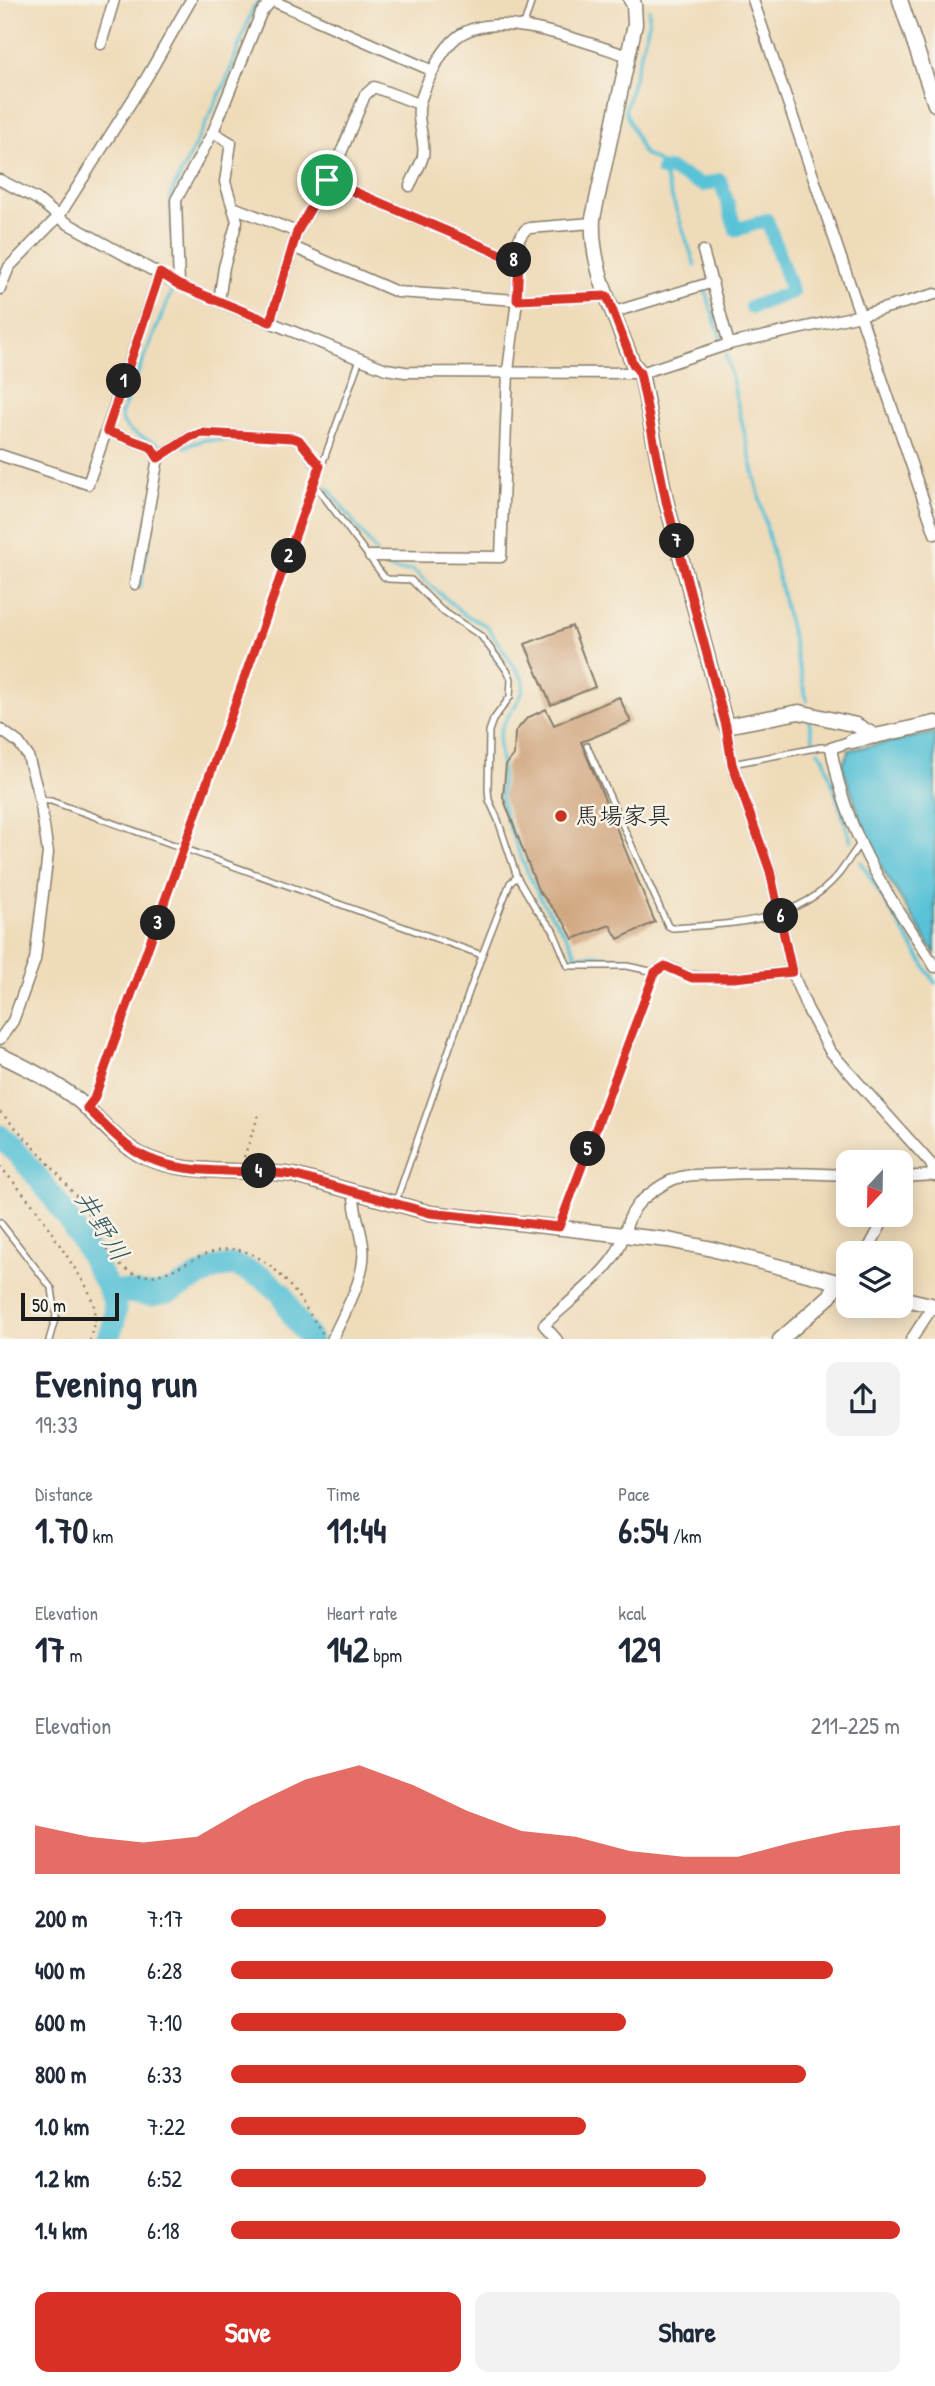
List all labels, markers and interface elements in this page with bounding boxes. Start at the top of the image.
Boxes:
pin [297,150,357,210]
icon: arrive [308,161,346,199]
pin: 8 [496,243,532,278]
text: 8 [509,246,518,272]
pin: 1 [106,364,142,398]
text: 1 [120,367,127,393]
pin: 7 [660,524,694,558]
text: 7 [672,527,681,553]
pin: 2 [272,538,306,574]
text: 2 [284,542,293,568]
place label: 馬場家具 [575,799,671,831]
marker: 馬場家具 [553,808,569,824]
pin: 6 [764,898,798,934]
text: 6 [777,902,784,928]
pin: 3 [140,906,176,940]
text: 3 [153,909,162,935]
pin: 5 [570,1132,606,1166]
text: 5 [583,1135,592,1161]
north arrow [836,1150,914,1227]
map controls [836,1150,913,1318]
pin: 4 [242,1154,276,1188]
text: 4 [255,1157,262,1183]
water label: 井野川 [67,1183,138,1268]
button: layers [836,1241,913,1318]
scale bar [21,1290,119,1322]
text: 50 m [32,1292,66,1318]
text: Evening run [35,1357,198,1409]
button: share [826,1362,900,1436]
text: 19:33 [35,1409,78,1440]
text: Distance [35,1481,93,1507]
text: Time [327,1481,360,1507]
text: Pace [618,1481,650,1507]
text: 1.70 [35,1507,88,1554]
text: 11:44 [327,1507,386,1554]
text: 6:54 [618,1507,668,1554]
text: km [88,1523,113,1549]
text: /km [668,1523,702,1549]
text: Elevation [35,1600,98,1626]
text: Heart rate [327,1600,398,1626]
text: kcal [618,1600,646,1626]
text: 17 [35,1626,65,1673]
text: 142 [327,1626,369,1673]
text: 129 [618,1626,660,1673]
text: m [65,1642,82,1668]
text: bpm [369,1642,402,1668]
text: Elevation [35,1710,111,1741]
text: 211–225 m [811,1710,900,1741]
text: 200 m [35,1903,87,1934]
text: 7:17 [147,1903,183,1934]
text: 400 m [35,1955,85,1986]
text: 6:28 [147,1955,182,1986]
text: 600 m [35,2007,86,2038]
text: 7:10 [147,2007,182,2038]
text: 800 m [35,2059,87,2090]
text: 6:33 [147,2059,182,2090]
text: 1.0 km [35,2111,89,2142]
text: 7:22 [147,2111,185,2142]
text: 1.2 km [35,2163,90,2194]
text: 6:52 [147,2163,182,2194]
text: 1.4 km [35,2215,87,2246]
text: 6:18 [147,2215,180,2246]
button: Save [35,2292,461,2372]
button: Share [475,2292,900,2372]

